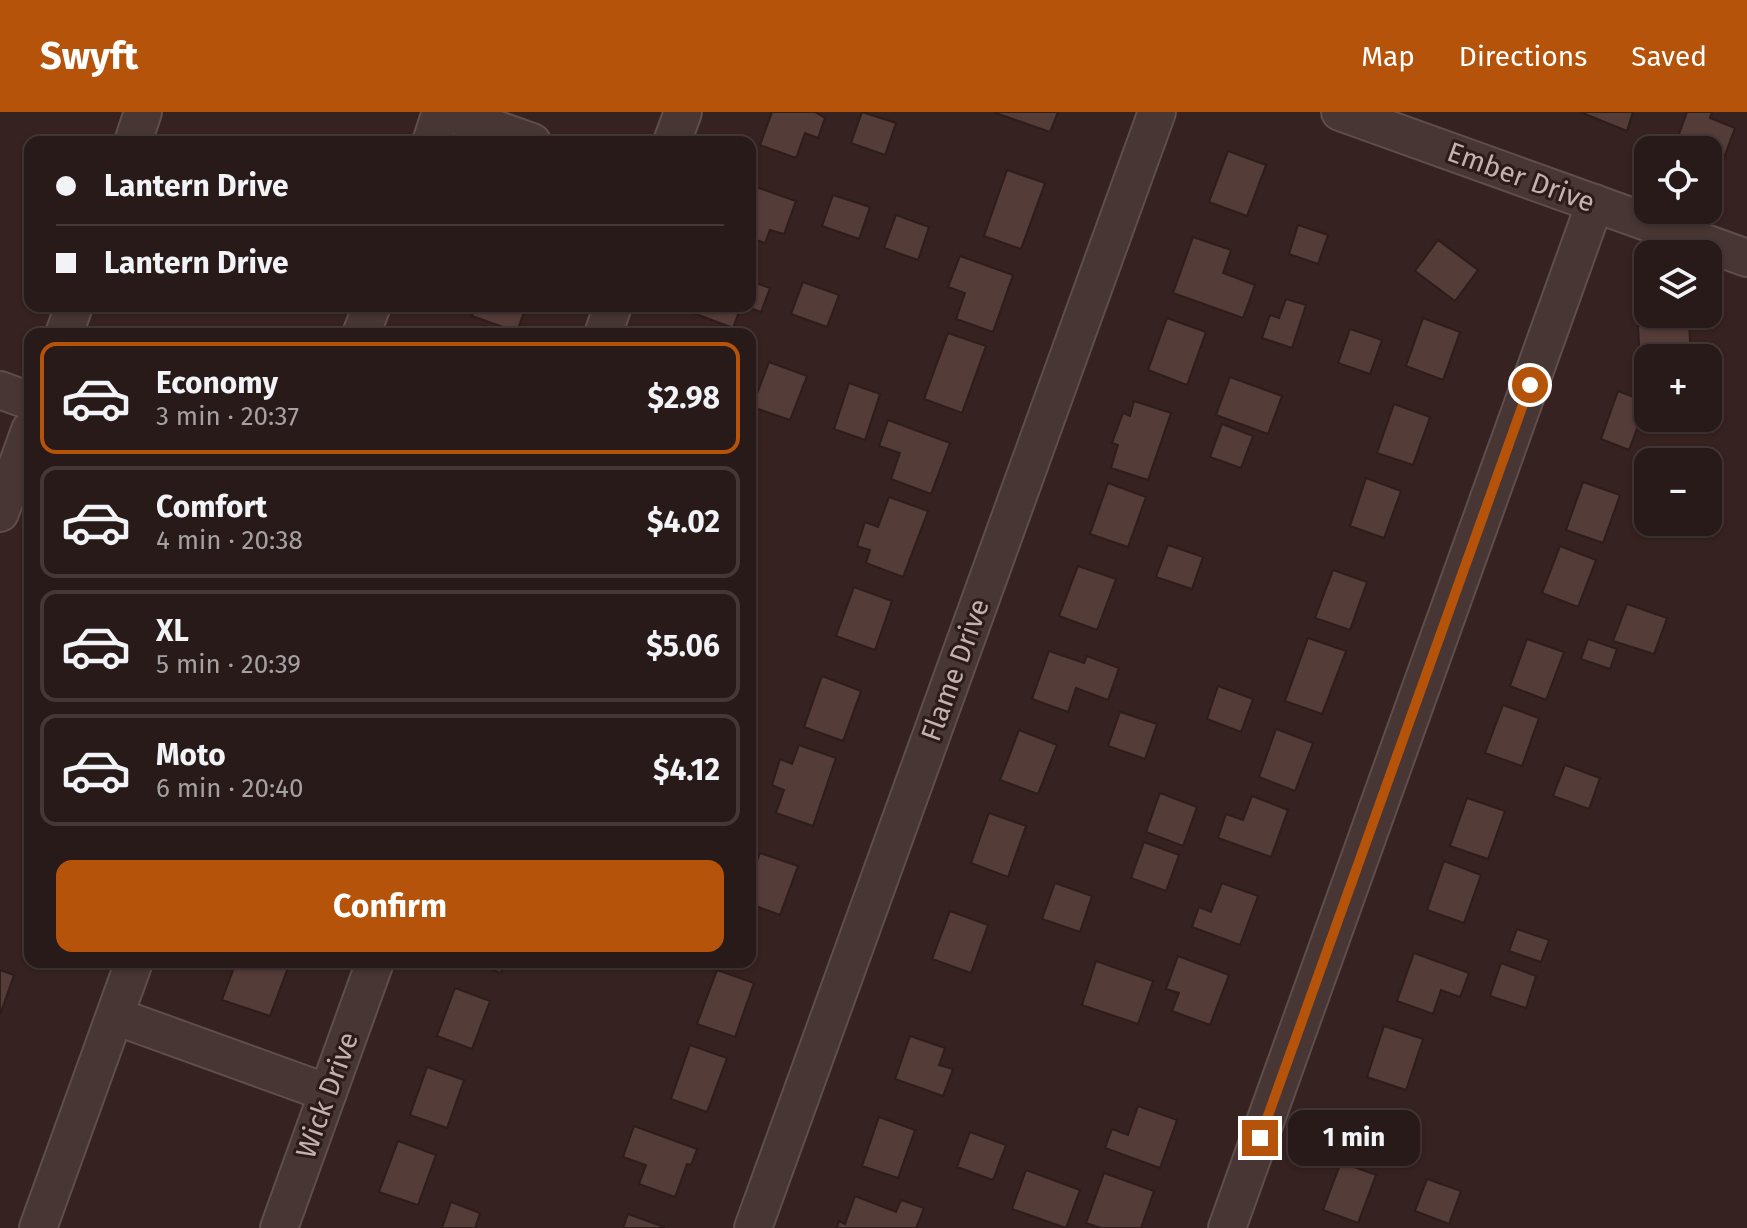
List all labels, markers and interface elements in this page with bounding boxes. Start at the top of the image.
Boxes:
text: Swyft [40,33,138,79]
text: Map [1361,40,1415,73]
text: Directions [1459,40,1587,73]
text: Saved [1631,40,1707,73]
street label: Ember Drive [1443,135,1599,219]
map controls [1634,136,1722,536]
button: locate [1634,136,1722,224]
text: Lantern Drive [104,168,289,204]
button: layers [1634,240,1722,328]
text: Lantern Drive [104,245,289,281]
button: + [1634,344,1722,432]
icon: car [60,362,132,434]
text: Economy [156,365,278,401]
route start [1512,367,1548,403]
text: $2.98 [648,380,720,416]
text: 3 min · 20:37 [156,401,299,432]
button: − [1634,448,1722,536]
icon: car [60,486,132,558]
text: Comfort [156,489,267,525]
text: $4.02 [647,504,720,540]
text: 4 min · 20:38 [156,525,303,556]
street label: Flame Drive [914,594,996,746]
icon: car [60,610,132,682]
text: XL [156,613,189,649]
text: $5.06 [646,628,720,664]
text: 5 min · 20:39 [156,649,301,680]
icon: car [60,734,132,806]
text: Moto [156,737,226,773]
text: $4.12 [653,752,720,788]
text: 6 min · 20:40 [156,773,303,804]
button: Confirm [56,860,724,952]
street label: Wick Drive [289,1027,365,1163]
callout: 1 min [1288,1110,1420,1166]
route end [1242,1120,1278,1156]
text: 1 min [1323,1122,1385,1153]

